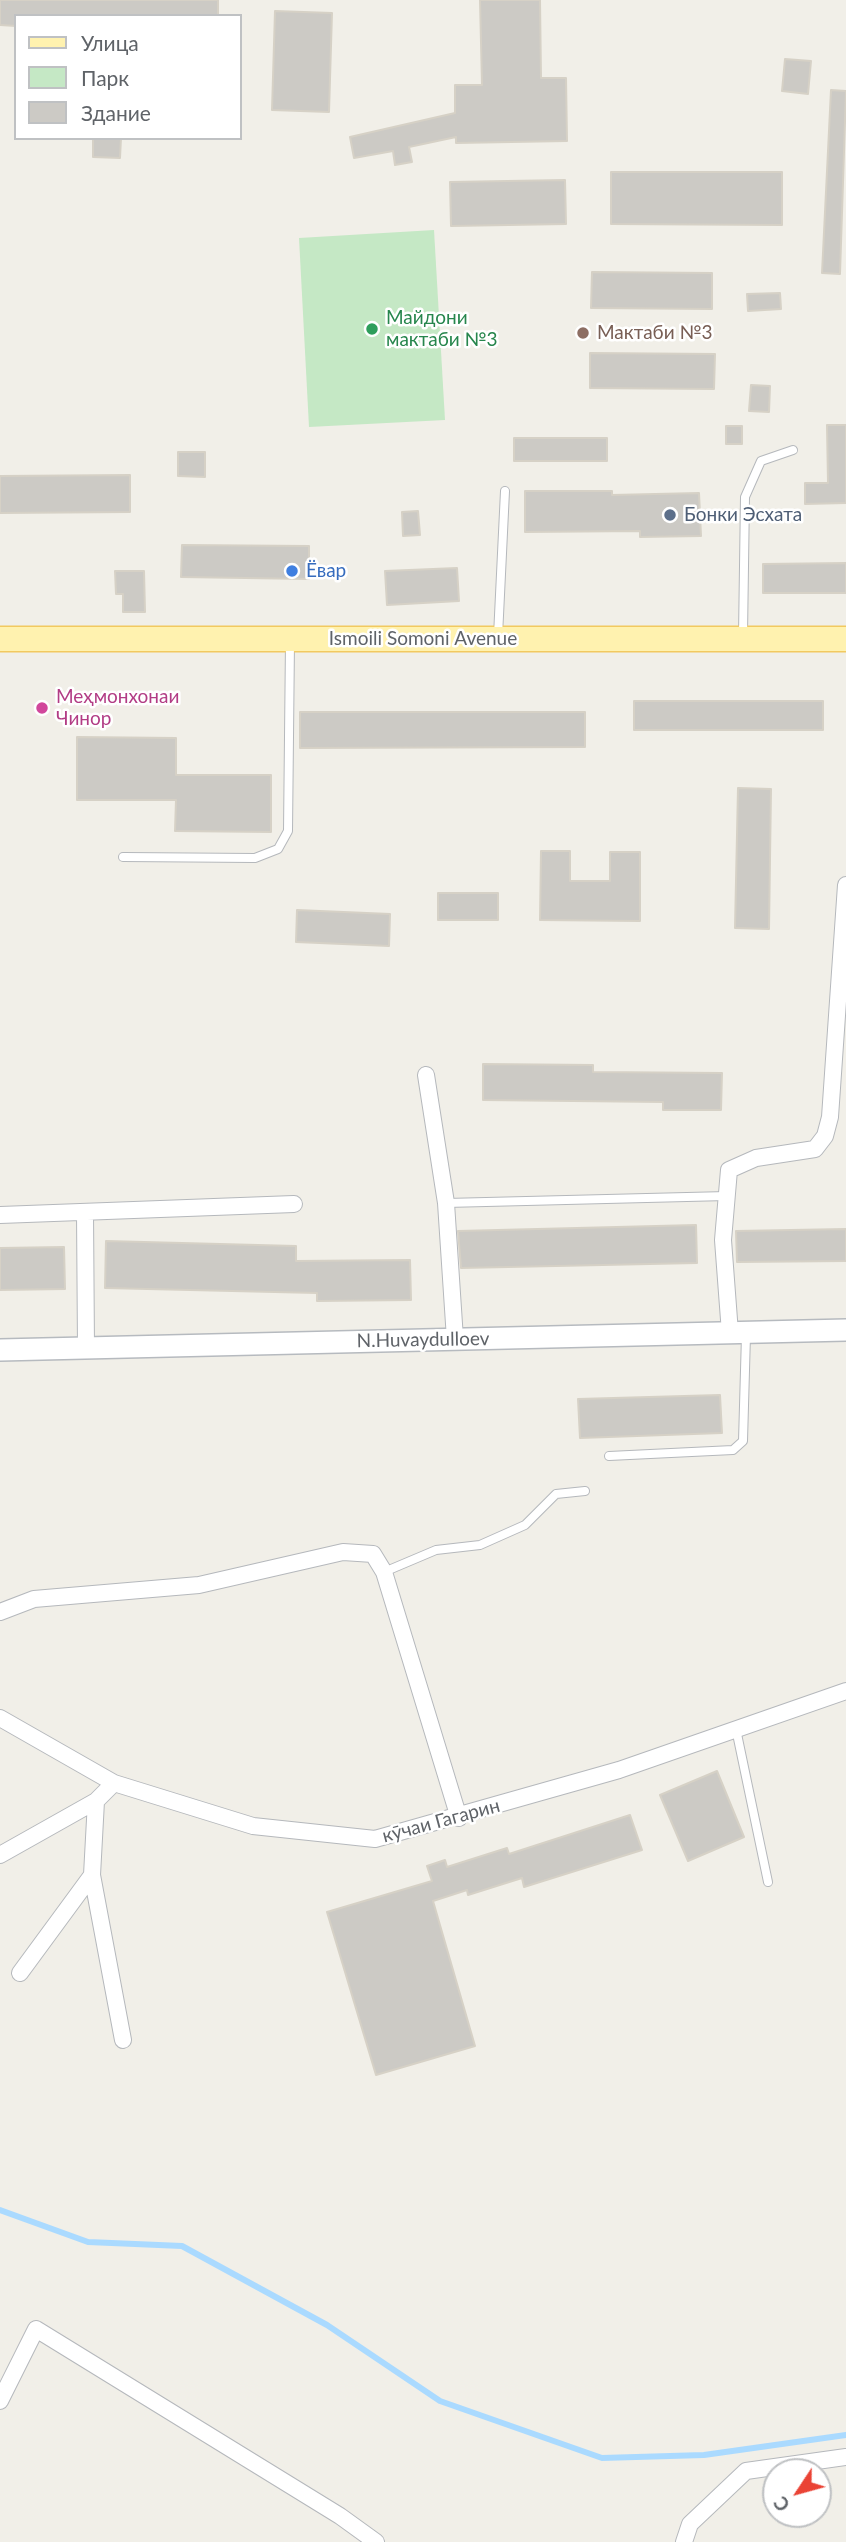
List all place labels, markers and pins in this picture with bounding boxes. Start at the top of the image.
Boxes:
place label: Майдони мактаби №3 [386,307,498,351]
marker: Майдони мактаби №3 [364,321,380,337]
place label: Мактаби №3 [597,322,713,344]
marker: Мактаби №3 [575,325,591,341]
place label: Бонки Эсхата [684,504,802,526]
marker: Бонки Эсхата [662,507,678,523]
place label: Ёвар [306,560,346,582]
marker: Ёвар [284,563,300,579]
place label: Меҳмонхонаи Чинор [56,686,179,730]
marker: Меҳмонхонаи Чинор [34,700,50,716]

